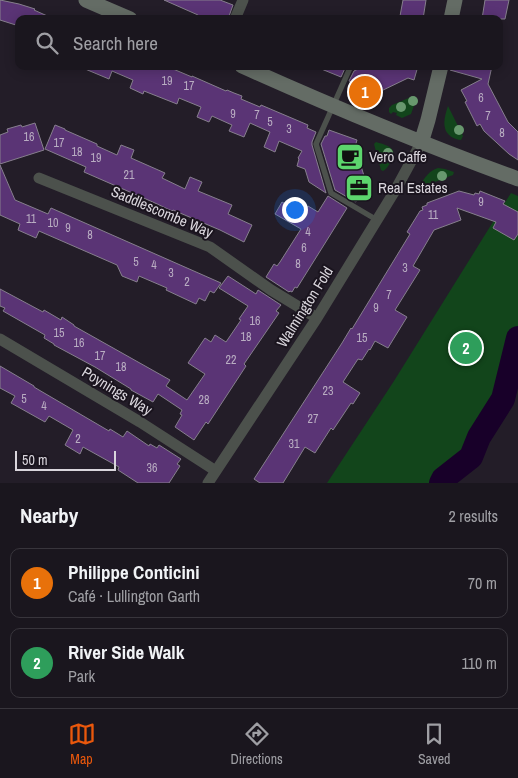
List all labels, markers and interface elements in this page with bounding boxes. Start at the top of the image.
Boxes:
search box [15,15,503,70]
icon: search [33,29,61,57]
text: Search here [73,30,158,56]
house number: 19 [162,73,172,89]
pin: 1 [349,73,381,111]
house number: 17 [184,78,195,94]
house number: 6 [478,90,484,106]
house number: 9 [230,106,236,122]
house number: 7 [254,107,260,123]
house number: 7 [485,108,491,124]
house number: 5 [267,114,273,130]
house number: 3 [286,121,292,137]
house number: 8 [499,125,505,141]
house number: 16 [24,129,34,145]
house number: 17 [54,135,65,151]
cafe icon: Vero Caffe [335,142,365,172]
house number: 18 [72,144,82,160]
place label: Vero Caffe [369,146,427,167]
house number: 19 [91,150,101,166]
house number: 21 [124,167,135,183]
office icon: Real Estates [344,173,374,203]
place label: Real Estates [378,177,448,198]
street label: Saddlescombe Way [108,181,217,243]
house number: 9 [478,194,484,210]
your location [282,197,308,223]
house number: 11 [428,207,439,223]
house number: 11 [26,211,37,227]
house number: 10 [48,215,58,231]
house number: 9 [65,220,71,236]
house number: 4 [305,224,311,240]
house number: 8 [87,227,93,243]
house number: 6 [301,240,307,256]
house number: 5 [133,254,139,270]
house number: 8 [295,256,301,272]
house number: 4 [151,257,157,273]
house number: 3 [402,260,408,276]
street label: Walmington Fold [271,262,338,351]
house number: 3 [168,265,174,281]
house number: 2 [184,274,190,290]
house number: 7 [386,287,392,303]
house number: 9 [373,300,379,316]
house number: 16 [250,313,260,329]
house number: 15 [54,325,65,341]
house number: 18 [241,329,251,345]
pin: 2 [450,329,482,367]
house number: 15 [357,330,368,346]
house number: 16 [74,335,84,351]
house number: 17 [95,348,106,364]
house number: 22 [226,352,236,368]
house number: 18 [116,359,126,375]
street label: Poynings Way [78,361,157,420]
house number: 23 [323,383,333,399]
house number: 5 [21,391,27,407]
house number: 28 [199,392,209,408]
house number: 4 [41,398,47,414]
house number: 27 [308,411,319,427]
house number: 2 [75,431,81,447]
house number: 31 [289,436,300,452]
scale bar [15,448,116,471]
text: 50 m [22,451,48,469]
house number: 36 [147,460,157,476]
text: Nearby [20,501,78,530]
text: 2 results [448,505,498,527]
text: Philippe Conticini [68,559,200,585]
text: 1 [33,572,41,594]
text: 70 m [468,572,497,594]
text: Café · Lullington Garth [68,585,200,607]
text: River Side Walk [68,639,184,665]
text: 2 [33,652,41,674]
text: 110 m [461,652,497,674]
text: Park [68,665,95,687]
tab: Map [68,720,96,768]
tab: Directions [231,720,283,768]
tab: Saved [418,720,450,768]

